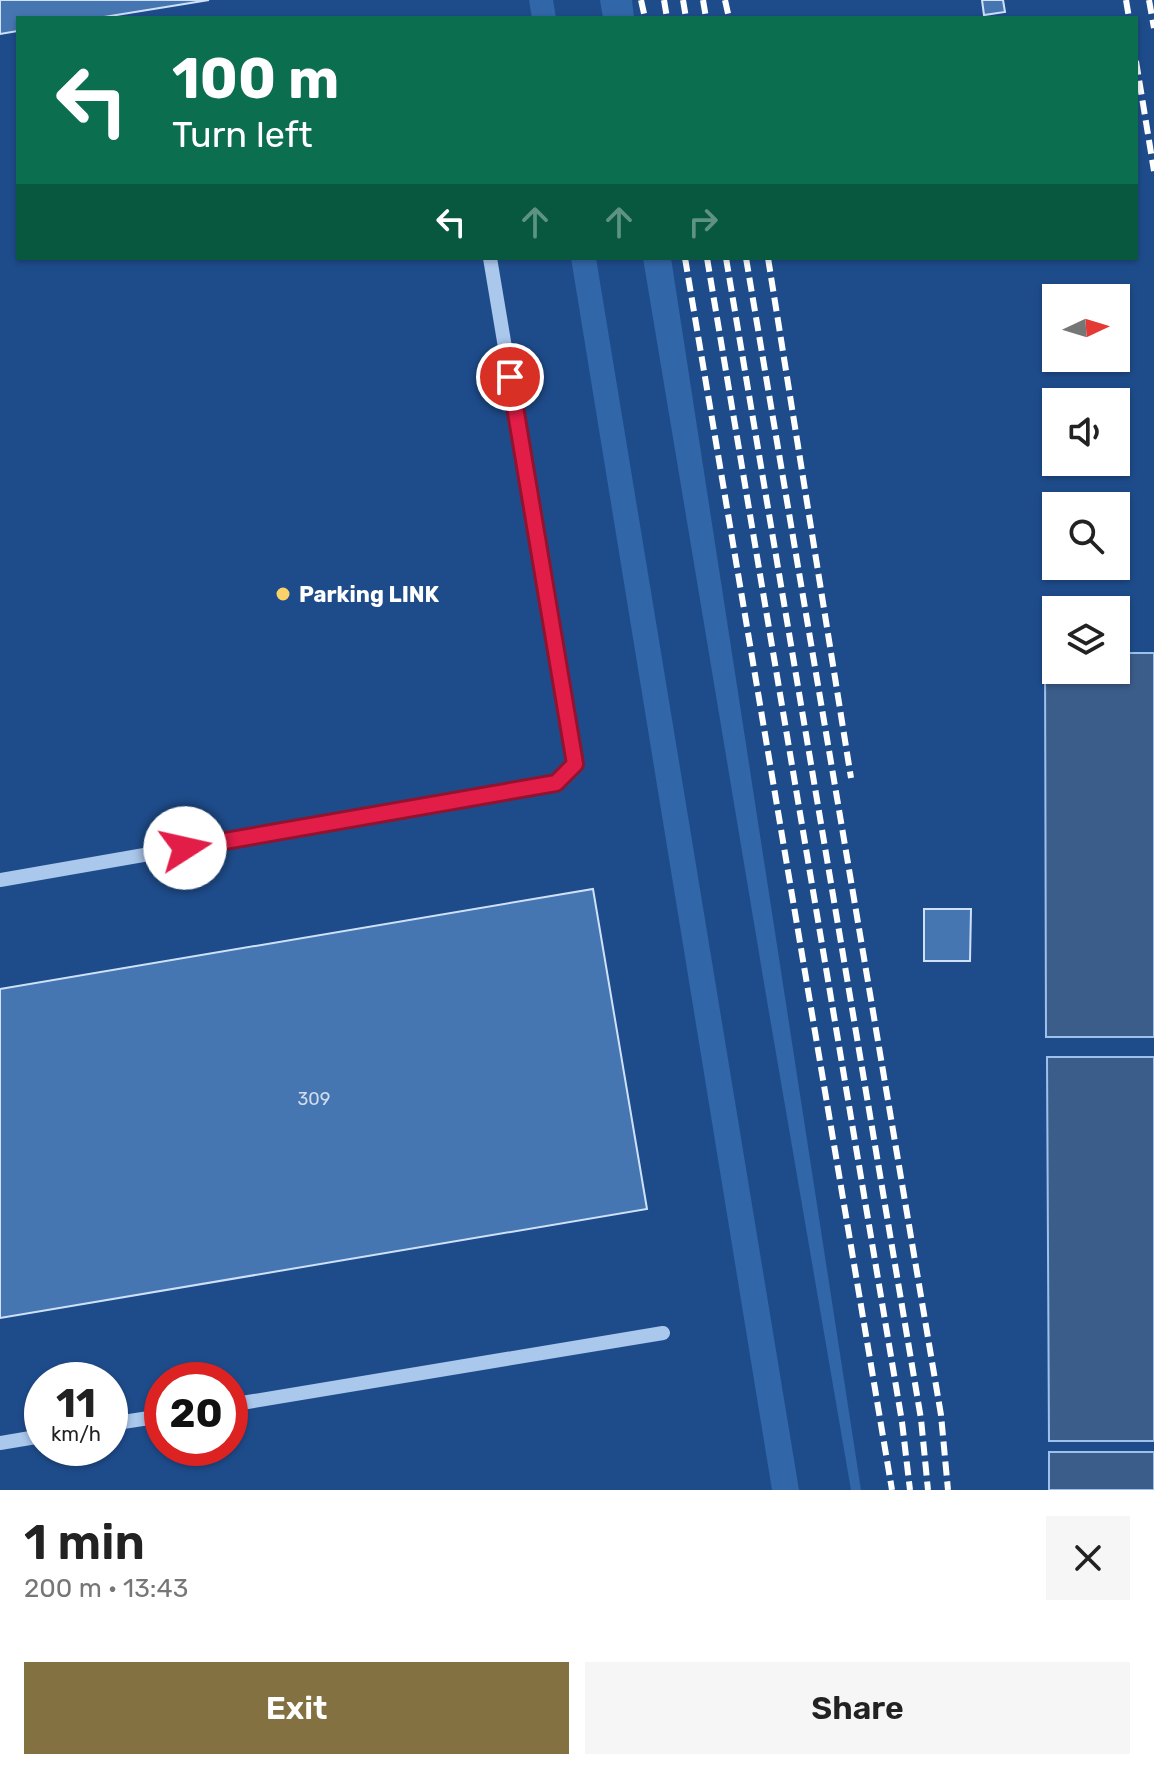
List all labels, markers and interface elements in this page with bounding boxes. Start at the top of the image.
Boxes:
text: 100 m [172,46,339,112]
icon: left [40,48,144,152]
text: Turn left [172,113,313,156]
icon: left [429,200,473,244]
icon: ahead [513,200,557,244]
icon: ahead [597,200,641,244]
icon: right [681,200,725,244]
north arrow [1042,284,1130,372]
map controls [1042,284,1130,684]
pin [476,343,544,411]
icon: arrive [488,355,532,399]
button: sound [1042,388,1130,476]
button: search [1042,492,1130,580]
place label: Parking LINK [299,581,440,608]
marker: Parking LINK [274,585,292,603]
button: layers [1042,596,1130,684]
position arrow [143,806,227,890]
house number: 309 [298,1088,330,1110]
speed limit sign: 20 [144,1362,248,1466]
text: 11 [56,1380,96,1427]
text: km/h [51,1422,101,1446]
text: 1 min [24,1514,145,1571]
button: close [1046,1516,1130,1600]
text: 200 m · 13:43 [24,1573,188,1604]
button: Exit [24,1662,569,1754]
button: Share [585,1662,1130,1754]

